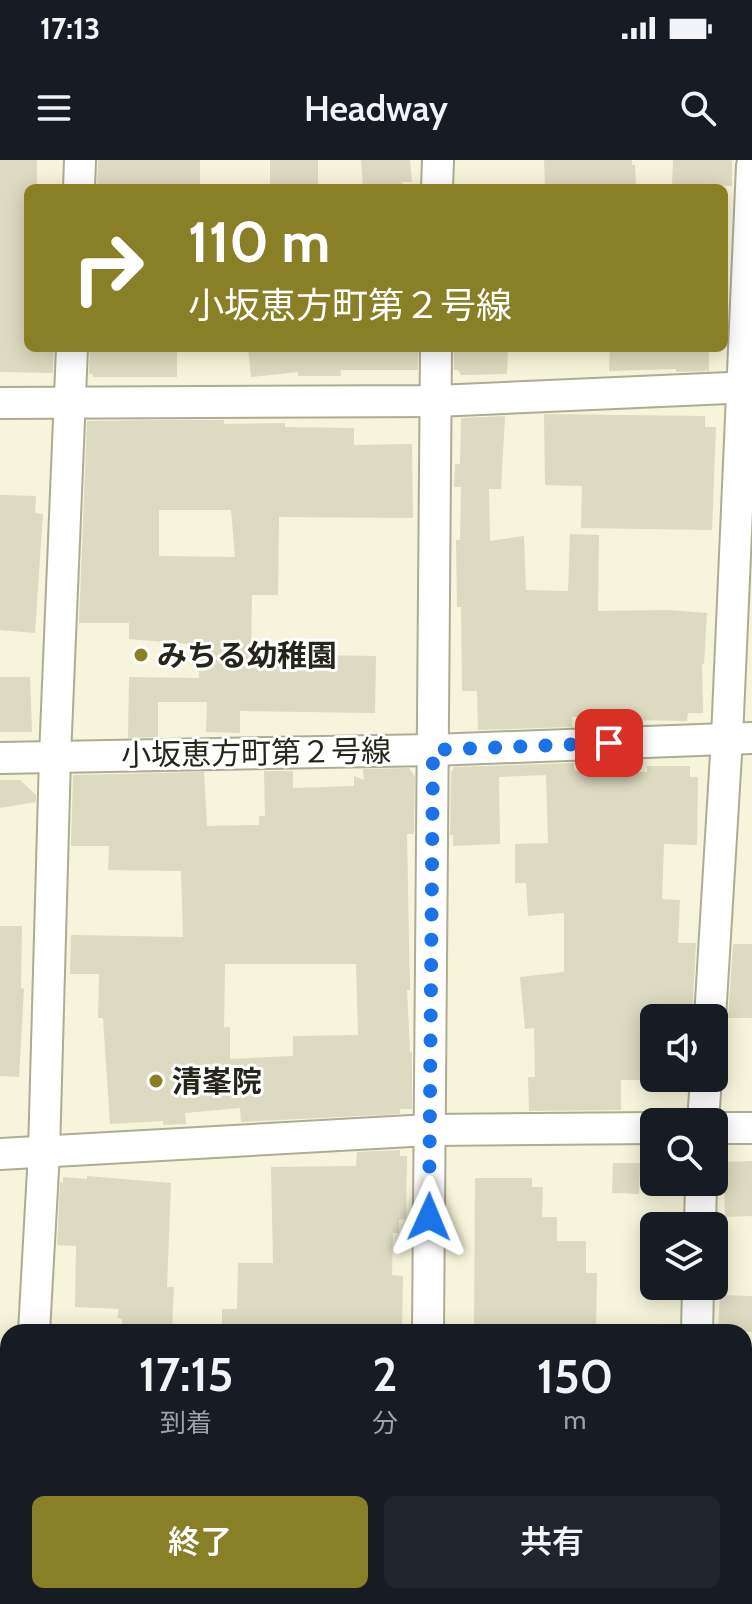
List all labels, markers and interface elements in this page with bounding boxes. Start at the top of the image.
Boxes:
text: 17:13 [40,10,100,47]
icon: menu [32,86,76,130]
text: Headway [304,86,448,130]
icon: search [676,86,720,130]
text: 110 m [188,208,330,276]
icon: right [56,216,160,320]
text: 小坂恵方町第２号線 [188,283,512,327]
place label: みちる幼稚園 [157,637,337,674]
marker: みちる幼稚園 [132,646,150,664]
pin [575,709,643,777]
icon: arrive [587,721,631,765]
street label: 小坂恵方町第２号線 [121,732,391,774]
map controls [640,1004,728,1300]
button: sound [640,1004,728,1092]
place label: 清峯院 [172,1063,262,1100]
marker: 清峯院 [147,1072,165,1090]
button: search [640,1108,728,1196]
position arrow [387,1175,471,1259]
button: layers [640,1212,728,1300]
text: 17:15 [139,1345,233,1403]
text: 2 [372,1345,398,1403]
text: 150 [537,1347,613,1405]
text: m [564,1404,586,1436]
text: 到着 [160,1407,212,1439]
text: 分 [372,1407,398,1439]
button: 終了 [32,1496,368,1588]
button: 共有 [384,1496,720,1588]

